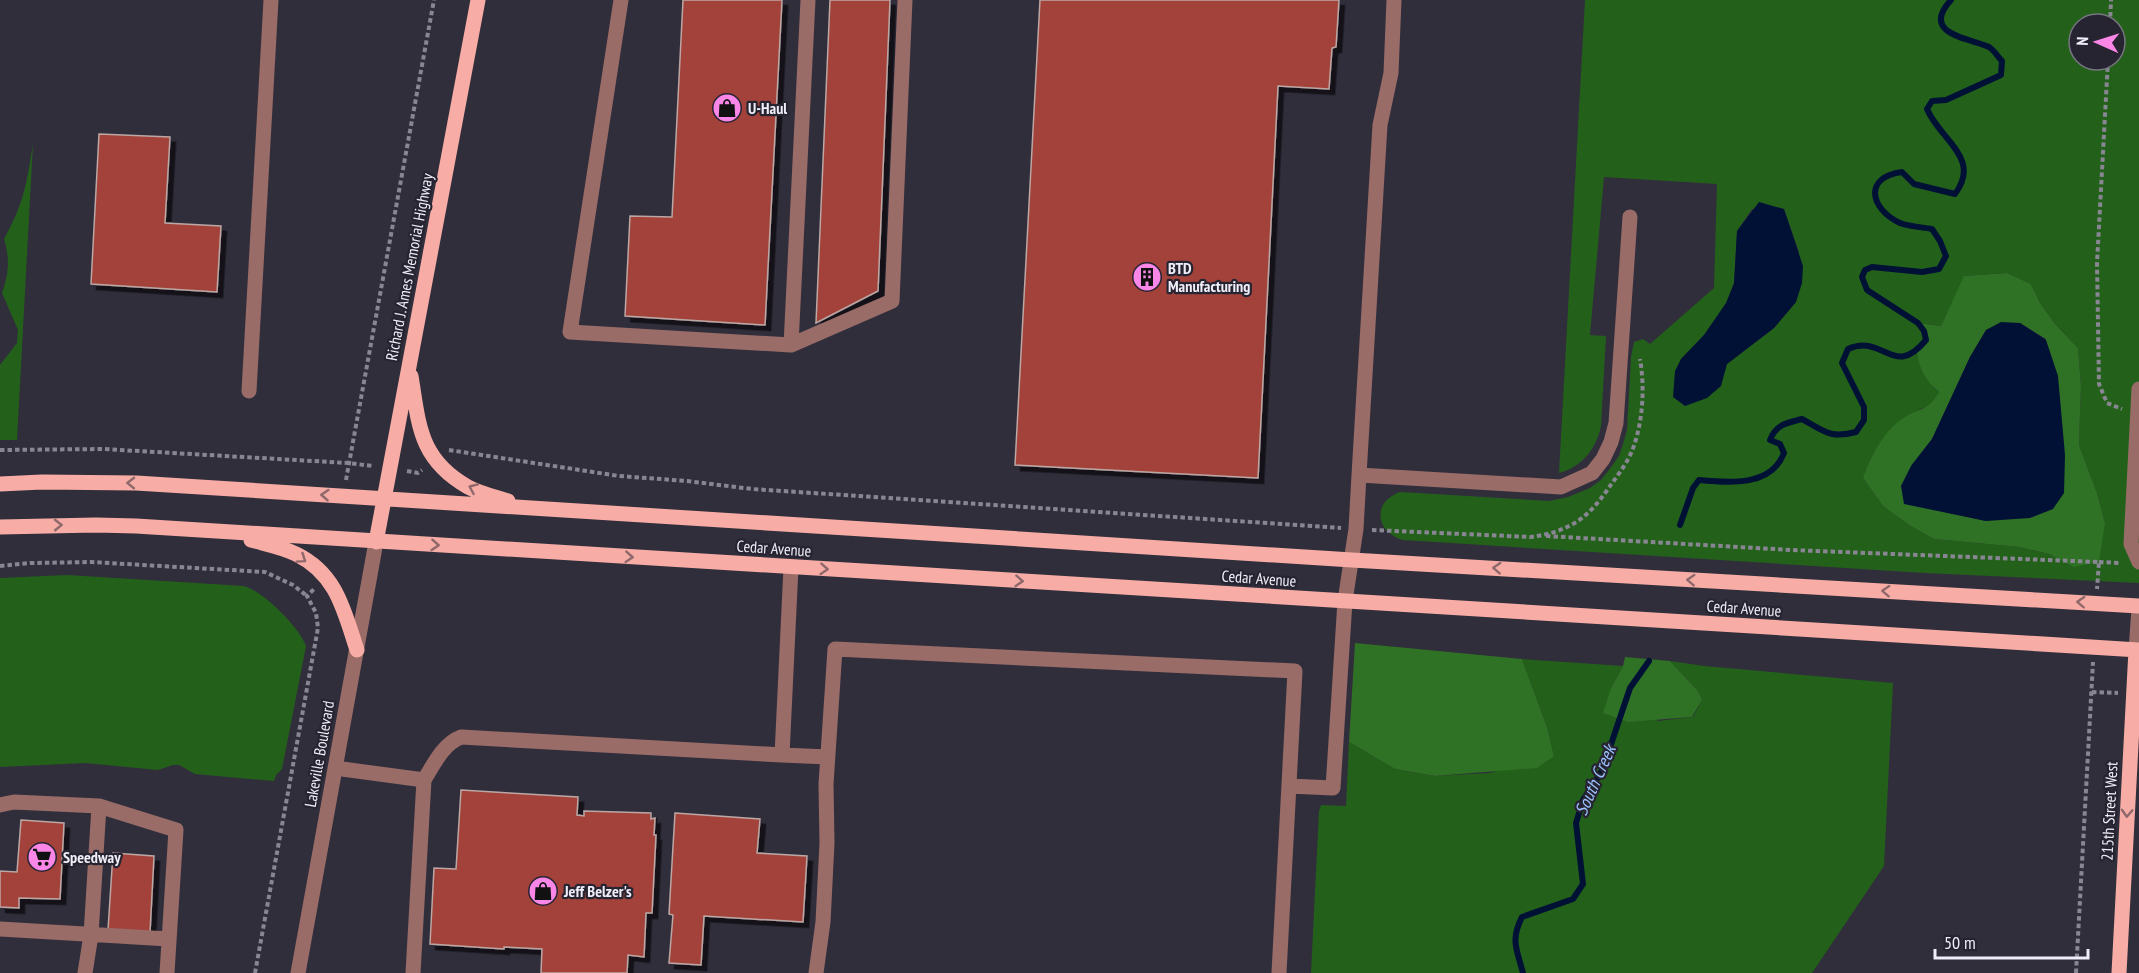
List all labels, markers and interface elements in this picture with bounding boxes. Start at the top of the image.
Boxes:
north arrow [2067,12,2127,72]
text: N [2072,36,2092,46]
shop icon: U-Haul [711,92,743,124]
place label: U-Haul [748,98,787,118]
street label: Richard J. Ames Memorial Highway [381,172,437,362]
place label: BTD Manufacturing [1168,258,1250,296]
building icon: BTD Manufacturing [1131,261,1163,293]
one-way arrow [126,477,135,489]
one-way arrow [468,483,479,495]
one-way arrow [321,488,330,501]
one-way arrow [54,519,63,531]
street label: Cedar Avenue [736,535,812,561]
one-way arrow [430,539,439,552]
one-way arrow [625,551,634,564]
one-way arrow [296,552,307,563]
one-way arrow [1492,562,1501,575]
one-way arrow [820,563,829,576]
street label: Cedar Avenue [1221,565,1297,591]
one-way arrow [1687,573,1696,586]
one-way arrow [1014,575,1023,588]
one-way arrow [1881,584,1890,597]
street label: Cedar Avenue [1706,595,1782,621]
one-way arrow [2076,595,2085,608]
street label: Lakeville Boulevard [300,699,338,809]
water label: South Creek [1569,739,1621,819]
street label: 215th Street West [2096,760,2122,861]
one-way arrow [2121,809,2134,818]
supermarket icon: Speedway [26,841,58,873]
place label: Speedway [63,847,121,867]
shop icon: Jeff Belzer's [527,875,559,907]
place label: Jeff Belzer's [563,881,632,901]
scale bar [1935,922,2088,960]
text: 50 m [1944,931,1976,954]

